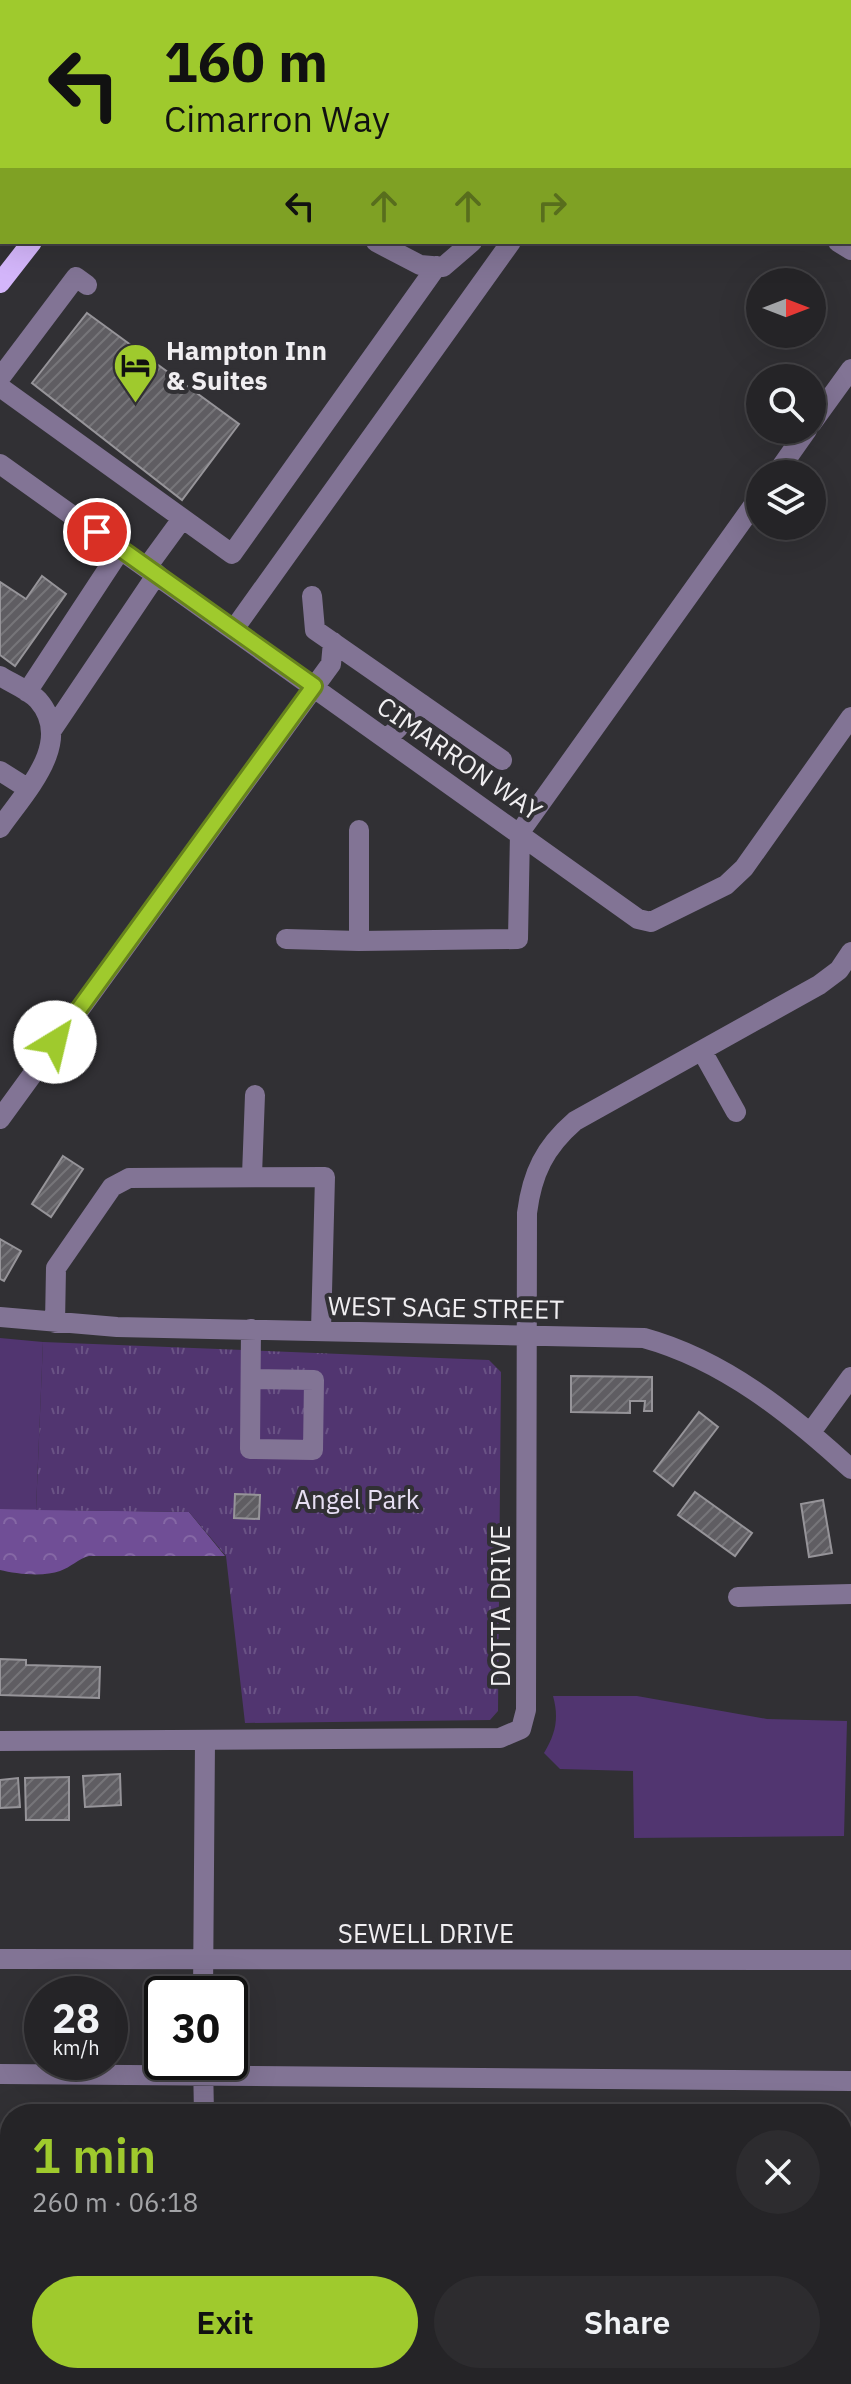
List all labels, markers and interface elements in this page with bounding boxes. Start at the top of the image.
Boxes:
text: 160 m [164,25,328,97]
icon: left [32,32,136,136]
text: Cimarron Way [164,95,390,142]
icon: left [278,184,322,228]
icon: ahead [362,184,406,228]
icon: ahead [446,184,490,228]
icon: right [530,184,574,228]
north arrow [746,268,826,348]
map controls [746,268,826,540]
place label: Hampton Inn & Suites [166,333,327,397]
hotel icon: Hampton Inn & Suites [111,341,159,404]
button: search [746,364,826,444]
button: layers [746,460,826,540]
pin [63,498,131,566]
icon: arrive [75,510,119,554]
street label: CIMARRON WAY [371,688,550,828]
position arrow [13,1000,97,1084]
street label: WEST SAGE STREET [328,1288,565,1326]
park label: Angel Park [294,1482,420,1516]
street label: DOTTA DRIVE [483,1525,517,1687]
street label: SEWELL DRIVE [338,1916,514,1950]
speed limit sign: 30 [144,1976,248,2080]
text: 28 [52,1992,100,2044]
text: km/h [52,2034,100,2061]
text: 1 min [32,2124,156,2186]
button: close [736,2130,820,2214]
text: 260 m · 06:18 [32,2185,198,2219]
button: Exit [32,2276,418,2368]
button: Share [434,2276,820,2368]

